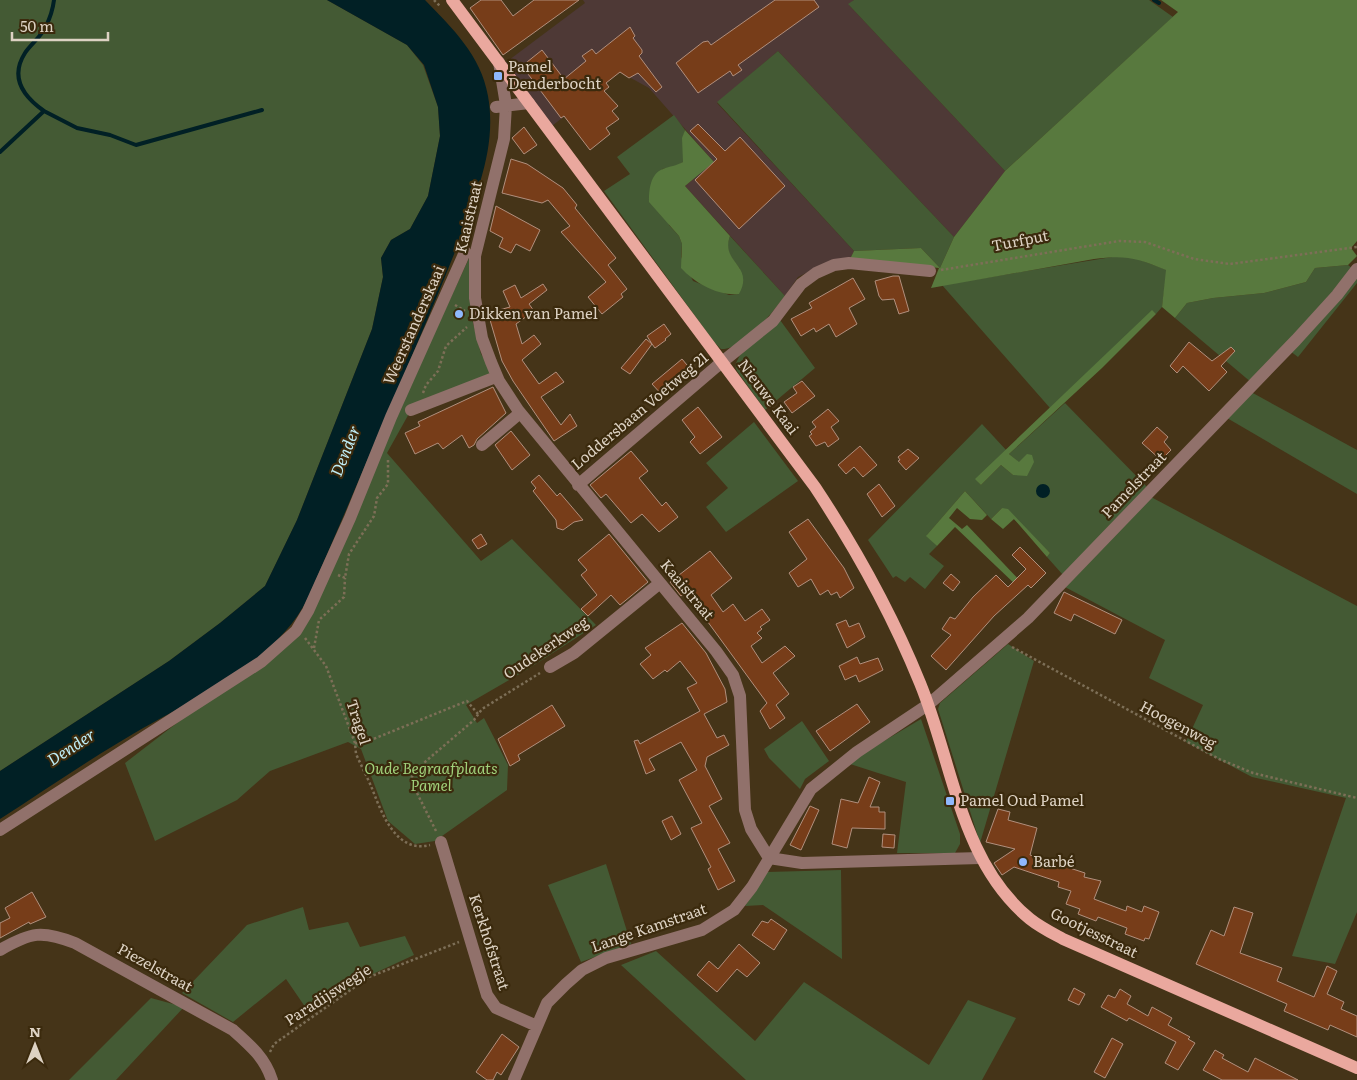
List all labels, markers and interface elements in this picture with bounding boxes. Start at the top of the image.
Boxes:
scale bar [12,10,109,42]
text: 50 m [20,14,54,37]
place label: Pamel Denderbocht [508,54,601,94]
marker: Pamel Denderbocht [492,70,504,82]
street label: Kaaistraat [448,178,487,255]
street label: Turfput [989,223,1050,256]
street label: Weerstanderskaai [376,261,449,388]
place label: Dikken van Pamel [469,301,598,324]
marker: Dikken van Pamel [453,308,465,320]
street label: Loddersbaan Voetweg 21 [565,345,713,474]
street label: Nieuwe Kaai [733,353,805,439]
water label: Dender [323,422,365,480]
street label: Pamelstraat [1095,445,1171,523]
street label: Kaaistraat [656,553,721,625]
street label: Oudekerkweg [498,609,593,684]
street label: Hoogenweg [1136,694,1222,754]
street label: Tragel [341,696,378,747]
water label: Dender [42,722,99,771]
park label: Oude Begraafplaats Pamel [364,756,498,796]
place label: Pamel Oud Pamel [960,788,1084,811]
marker: Pamel Oud Pamel [944,795,956,807]
place label: Barbé [1033,849,1075,872]
marker: Barbé [1017,856,1029,868]
street label: Kerkhofstraat [464,890,517,993]
street label: Lange Kamstraat [588,896,709,957]
street label: Gootjesstraat [1047,901,1142,963]
street label: Piezelstraat [114,937,198,997]
street label: Paradijswegje [279,957,375,1030]
north arrow [10,1020,60,1070]
text: N [29,1021,41,1041]

